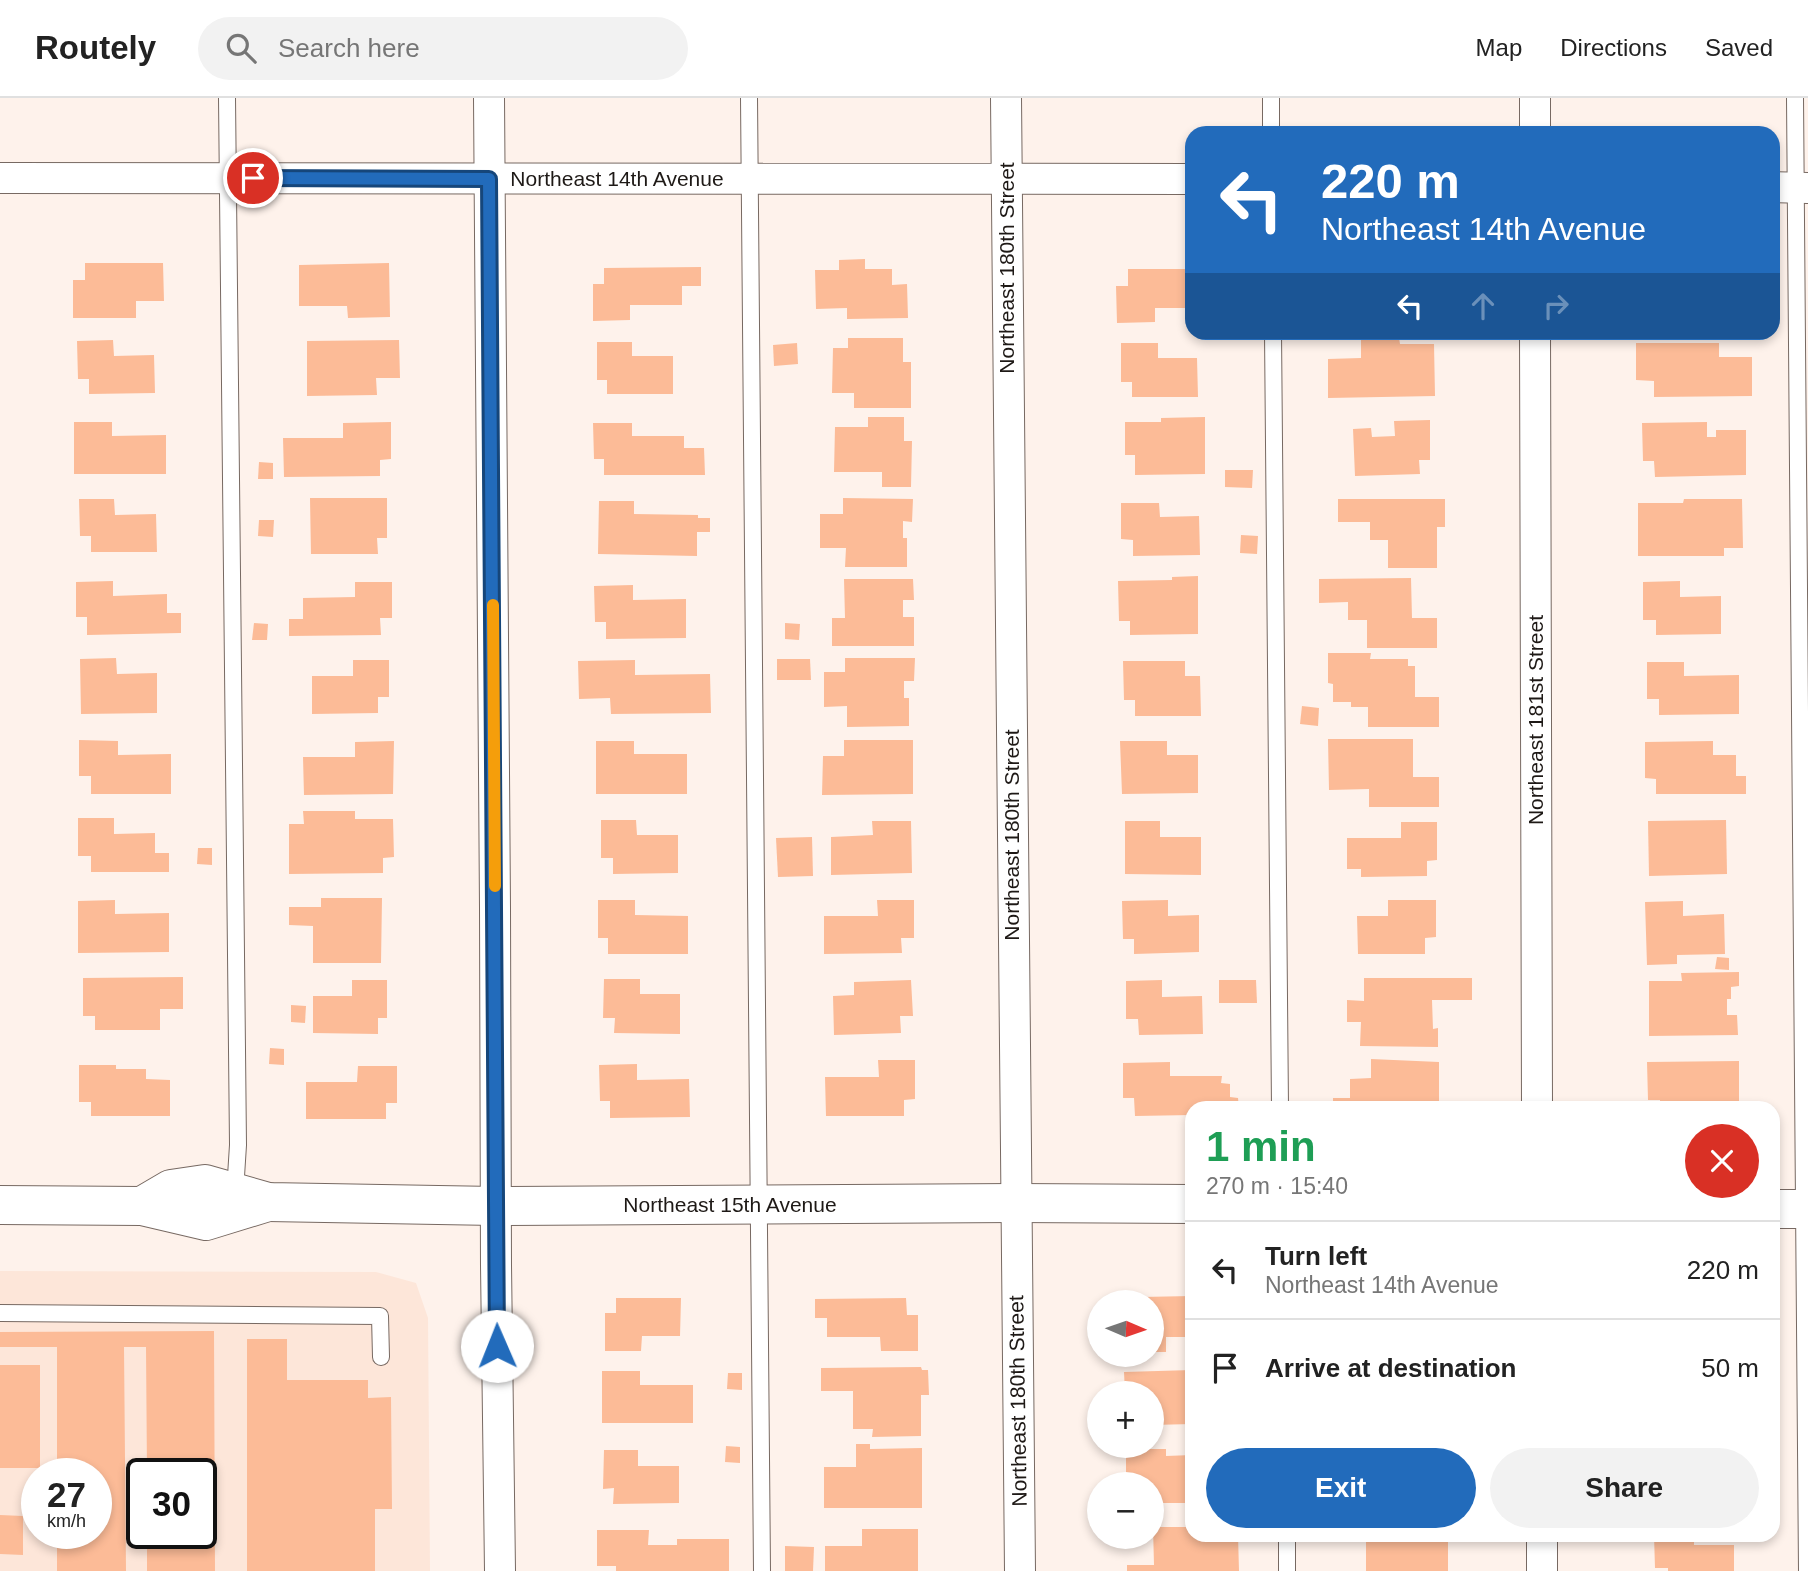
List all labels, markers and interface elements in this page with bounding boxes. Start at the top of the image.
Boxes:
search box [198,17,688,80]
text: Routely [35,29,156,66]
icon: search [222,29,260,67]
text: Search here [278,33,420,63]
text: Map [1476,34,1522,61]
text: Directions [1560,34,1667,61]
text: Saved [1705,34,1773,61]
pin [223,148,283,208]
icon: left [1206,154,1297,245]
text: 220 m [1321,154,1460,208]
icon: arrive [234,159,272,197]
street label: Northeast 180th Street [995,162,1018,374]
street label: Northeast 14th Avenue [510,167,724,190]
text: Northeast 14th Avenue [1321,211,1646,247]
icon: left [1391,287,1429,325]
icon: ahead [1464,287,1502,325]
icon: right [1537,287,1575,325]
street label: Northeast 181st Street [1524,615,1547,825]
street label: Northeast 180th Street [1000,729,1023,941]
text: 1 min [1206,1123,1316,1170]
button: close [1685,1124,1759,1198]
text: 270 m · 15:40 [1206,1173,1348,1199]
street label: Northeast 15th Avenue [623,1193,837,1216]
text: Turn left [1265,1241,1367,1271]
icon: left [1206,1251,1244,1289]
text: 220 m [1687,1255,1759,1285]
text: Northeast 14th Avenue [1265,1272,1499,1298]
north arrow [1087,1290,1164,1367]
map controls [1087,1290,1164,1549]
street label: Northeast 180th Street [1004,1295,1031,1507]
position arrow [460,1309,534,1383]
icon: arrive [1206,1349,1244,1387]
text: Arrive at destination [1265,1353,1516,1383]
text: 50 m [1701,1353,1759,1383]
button: + [1087,1381,1164,1458]
button: Exit [1206,1448,1476,1528]
button: Share [1490,1448,1759,1528]
speed limit sign: 30 [126,1458,217,1549]
button: − [1087,1472,1164,1549]
text: 27 [47,1475,86,1514]
text: km/h [47,1511,86,1531]

